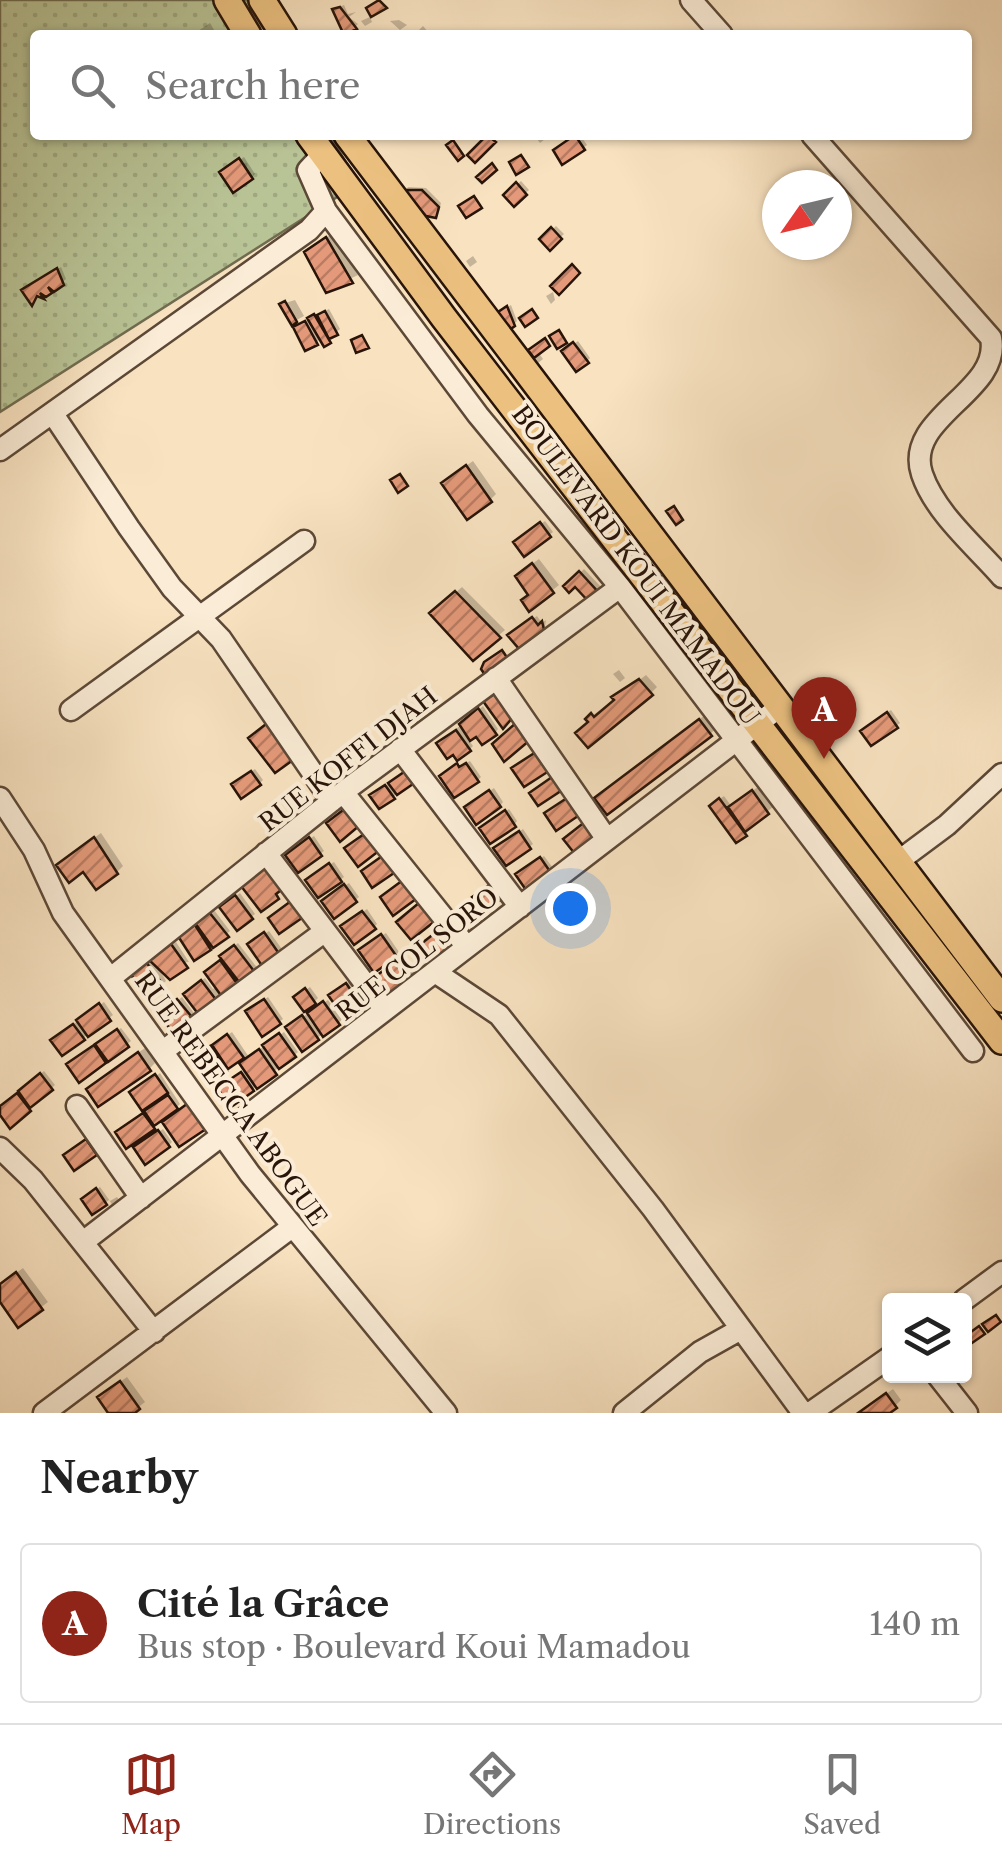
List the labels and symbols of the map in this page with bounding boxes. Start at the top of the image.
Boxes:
north arrow [762,170,852,260]
street label: BOULEVARD KOUI MAMADOU [505,399,766,731]
pin: A [792,676,856,759]
street label: RUE KOFFI DJAH [253,680,443,838]
street label: RUE COL SORO [330,881,505,1027]
your location [545,883,596,934]
street label: RUE REBECCA ABOGUE [128,966,333,1232]

